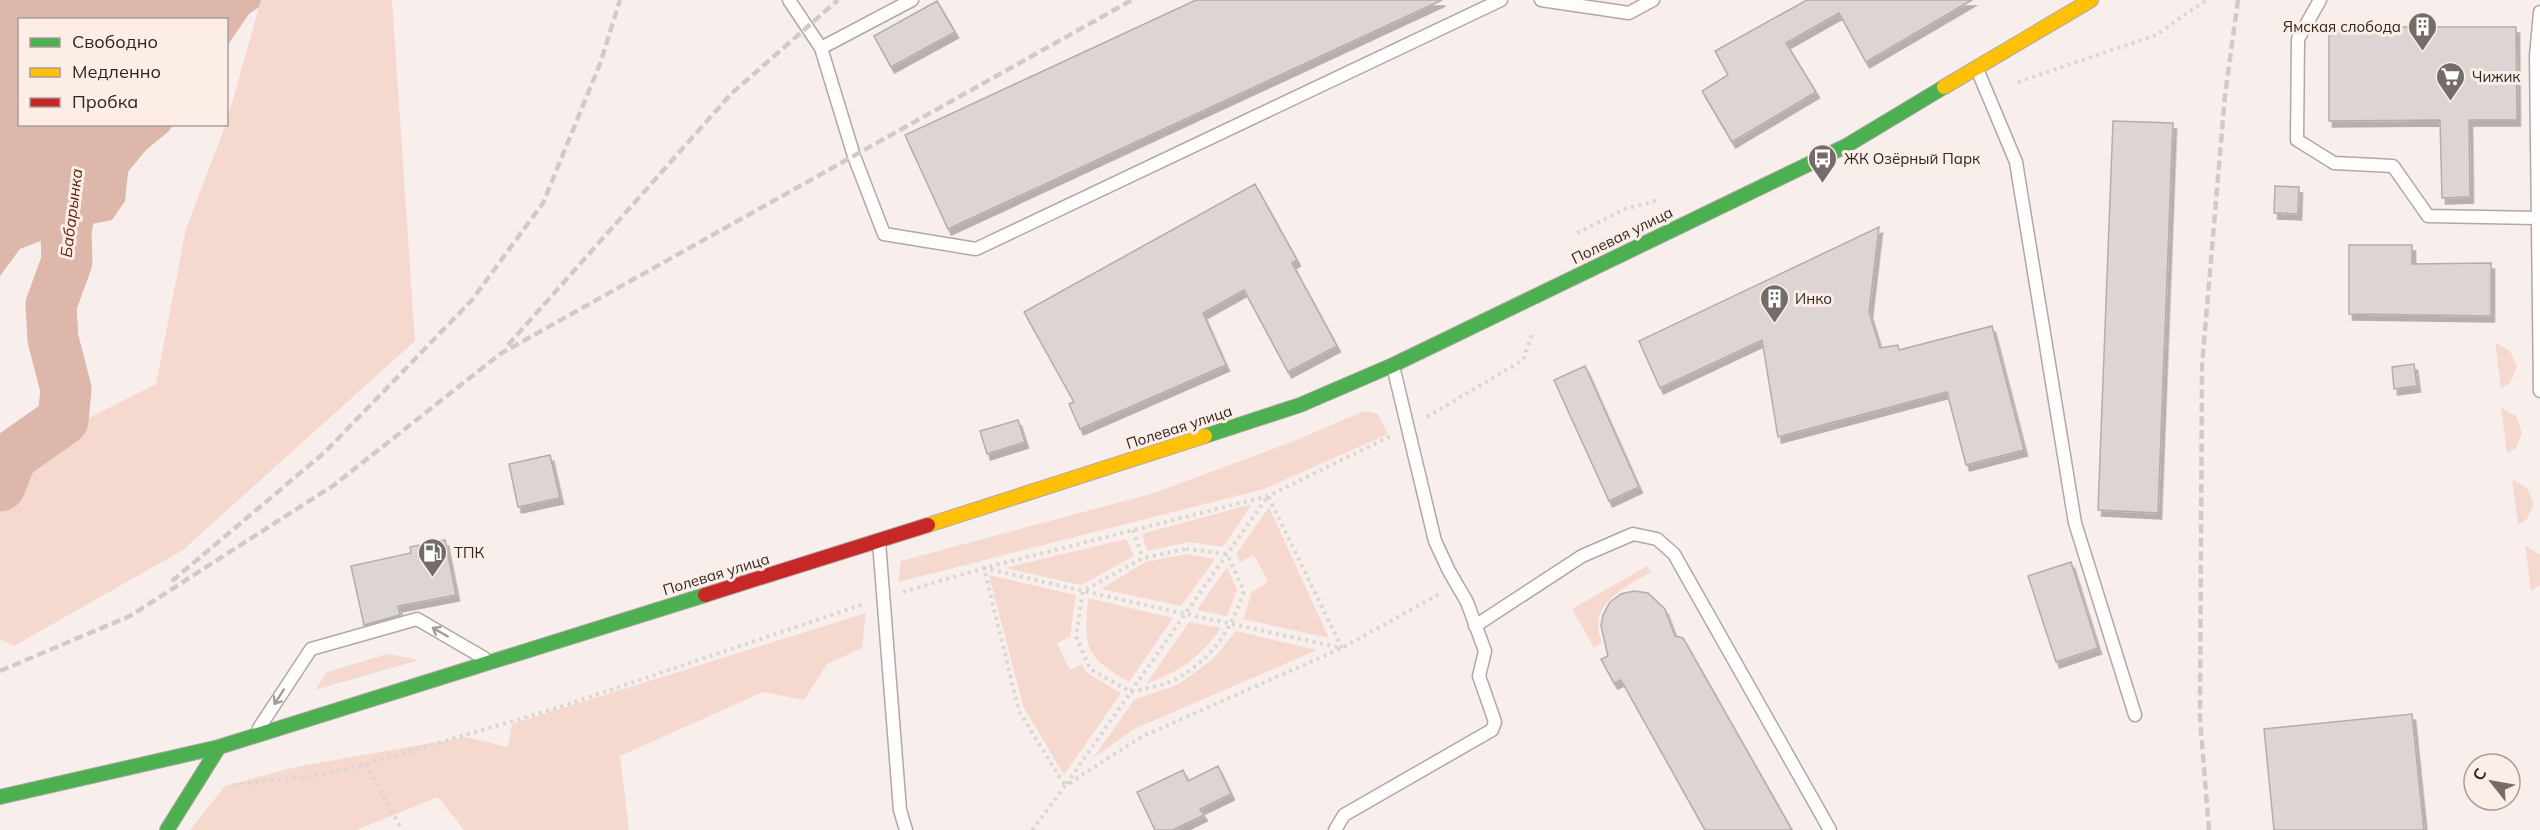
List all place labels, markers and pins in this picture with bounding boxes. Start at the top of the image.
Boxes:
building icon: Ямская слобода [2406,10,2438,52]
place label: Ямская слобода [2283,17,2401,36]
supermarket icon: Чижик [2435,60,2467,102]
place label: Чижик [2472,67,2521,86]
bus stop icon: ЖК Озёрный Парк [1807,142,1839,184]
place label: ЖК Озёрный Парк [1844,149,1981,168]
building icon: Инко [1758,282,1790,324]
place label: Инко [1795,289,1832,308]
fuel station icon: ТПК [417,536,449,578]
place label: ТПК [454,543,485,562]

